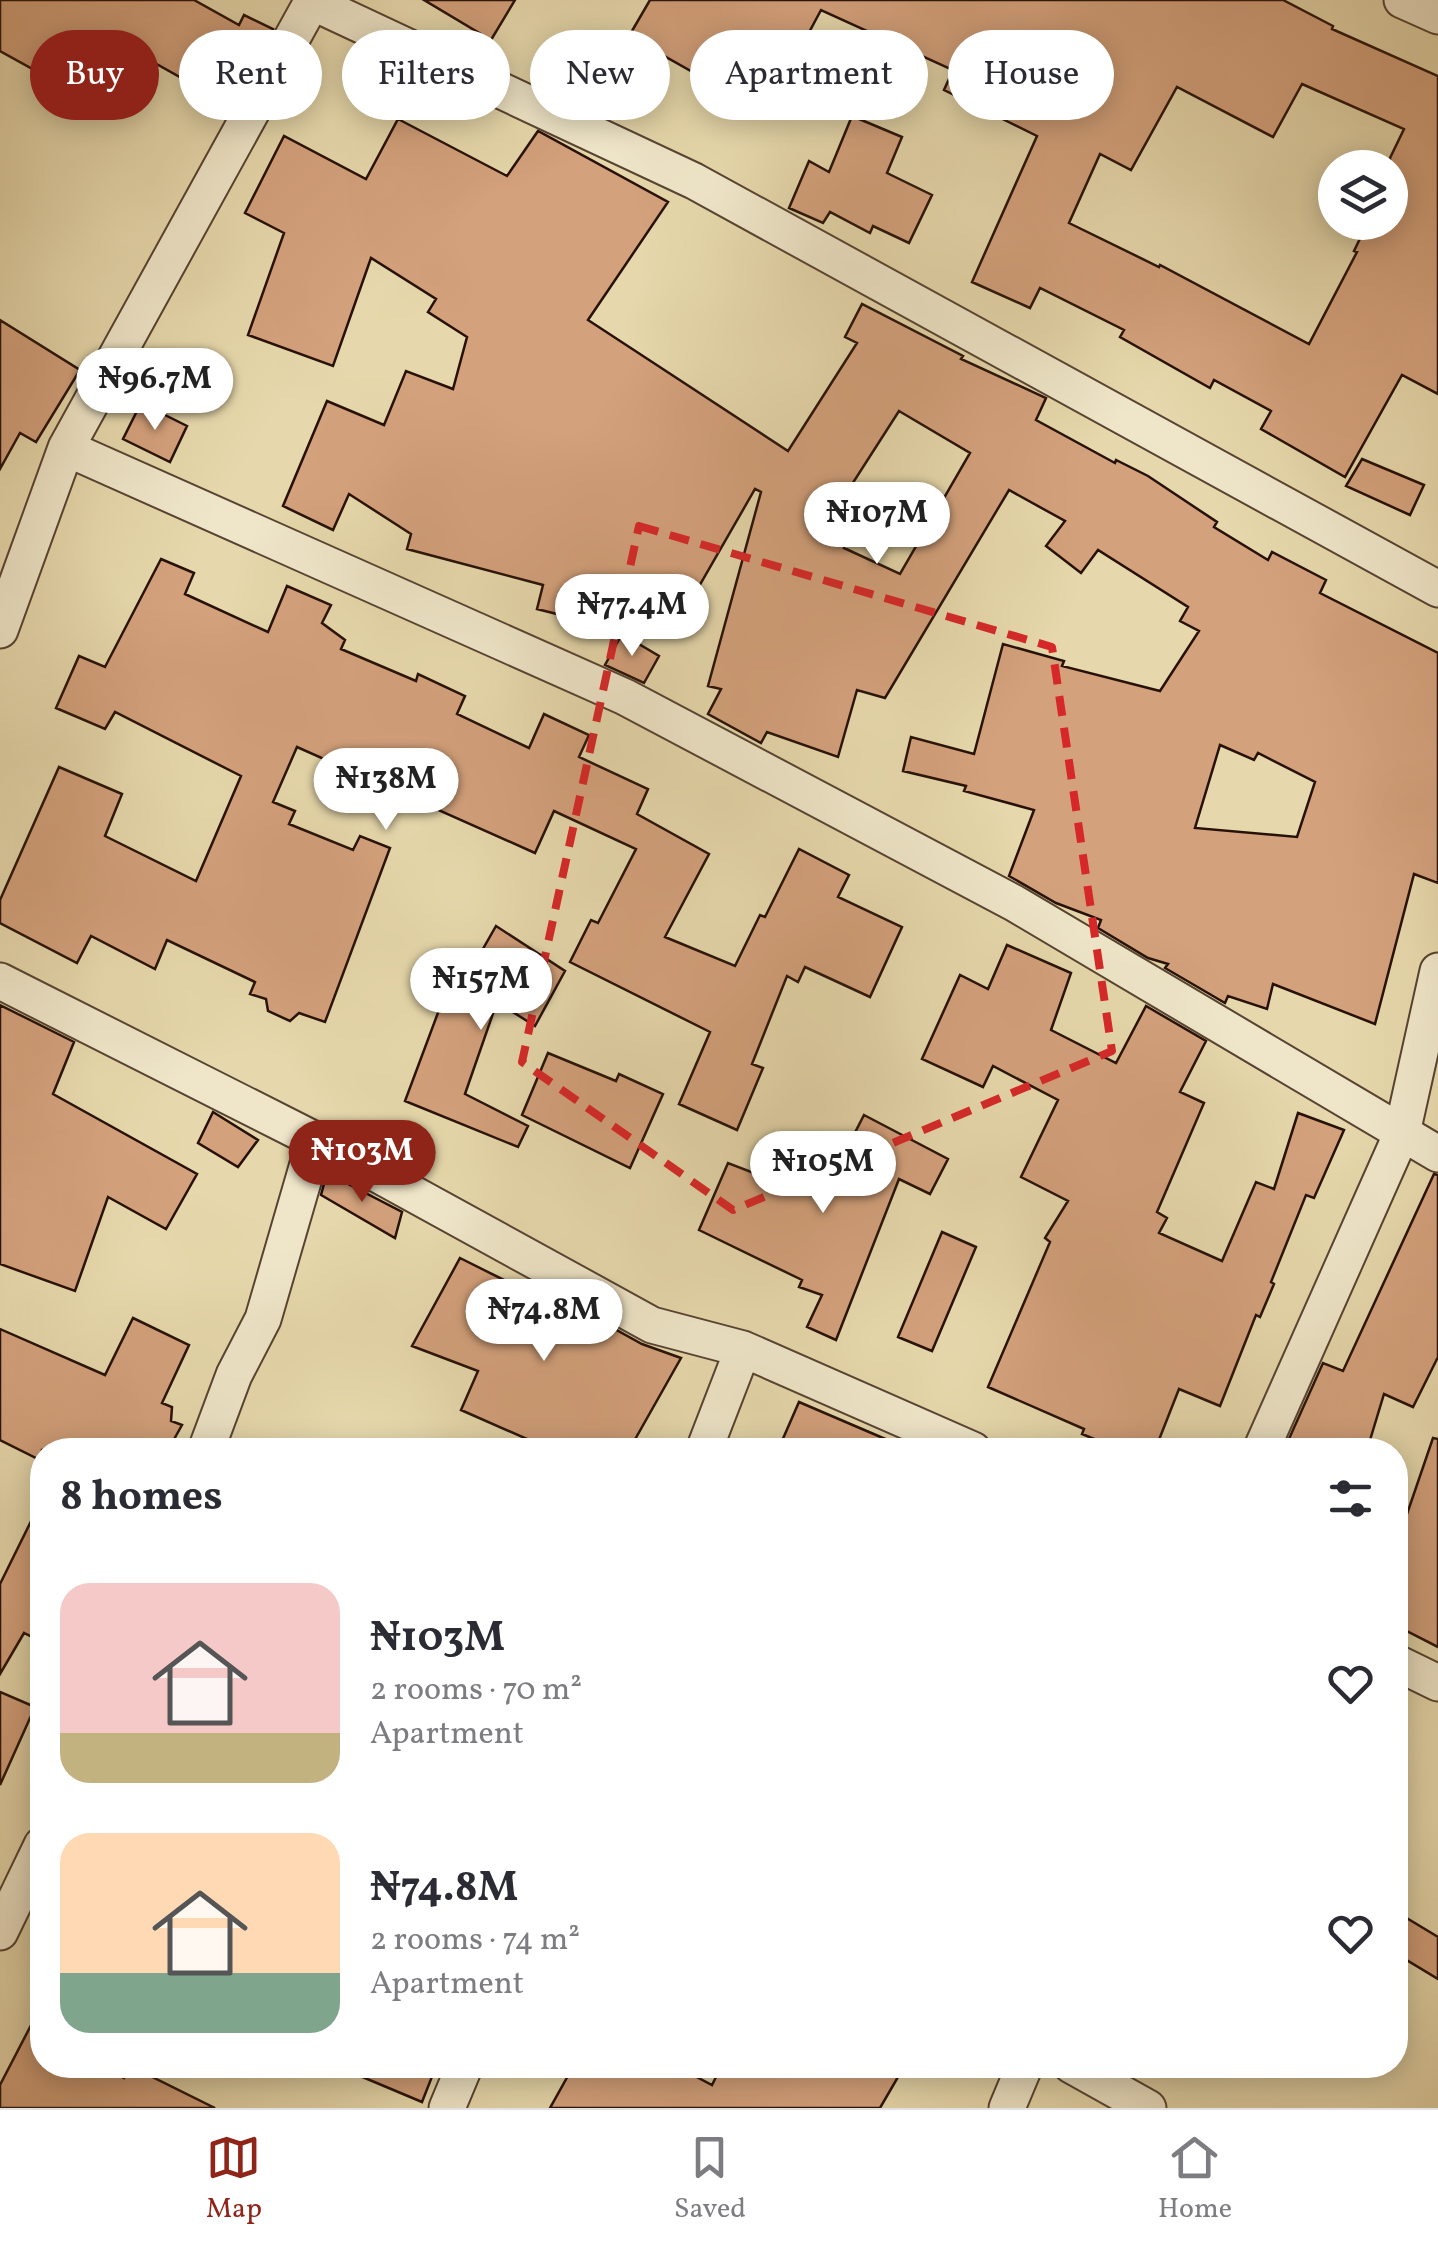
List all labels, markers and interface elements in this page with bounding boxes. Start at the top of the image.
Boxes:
chip: Buy [30,30,159,120]
chip: Rent [179,30,322,120]
chip: Filters [342,30,510,120]
chip: New [530,30,670,120]
chip: Apartment [690,30,928,120]
chip: House [948,30,1114,120]
map controls [1318,150,1408,240]
button: layers [1318,150,1408,240]
pin: ₦96.7M [74,348,236,433]
text: ₦96.7M [98,358,212,402]
pin: ₦107M [807,482,947,567]
text: ₦107M [826,492,928,536]
pin: ₦77.4M [551,574,713,659]
text: ₦77.4M [577,584,687,628]
pin: ₦138M [316,748,456,833]
text: ₦138M [336,758,436,802]
pin: ₦157M [411,948,551,1033]
text: ₦157M [432,958,530,1002]
pin: ₦103M [292,1120,432,1205]
text: ₦103M [311,1130,413,1174]
pin: ₦105M [753,1131,893,1216]
text: ₦105M [772,1141,874,1185]
pin: ₦74.8M [463,1279,625,1364]
text: ₦74.8M [488,1289,600,1333]
text: 8 homes [60,1469,223,1528]
icon: filters [1323,1471,1378,1526]
text: ₦103M [370,1610,505,1669]
icon: home [140,1623,260,1743]
icon: heart [1323,1656,1378,1711]
text: 2 rooms · 70 m² [370,1669,582,1713]
text: Apartment [370,1713,524,1757]
text: ₦74.8M [370,1860,518,1919]
icon: home [140,1873,260,1993]
icon: heart [1323,1906,1378,1961]
text: 2 rooms · 74 m² [370,1919,580,1963]
text: Apartment [370,1963,524,2007]
tab: Map [206,2130,262,2229]
tab: Saved [674,2130,746,2229]
tab: Home [1158,2130,1232,2229]

